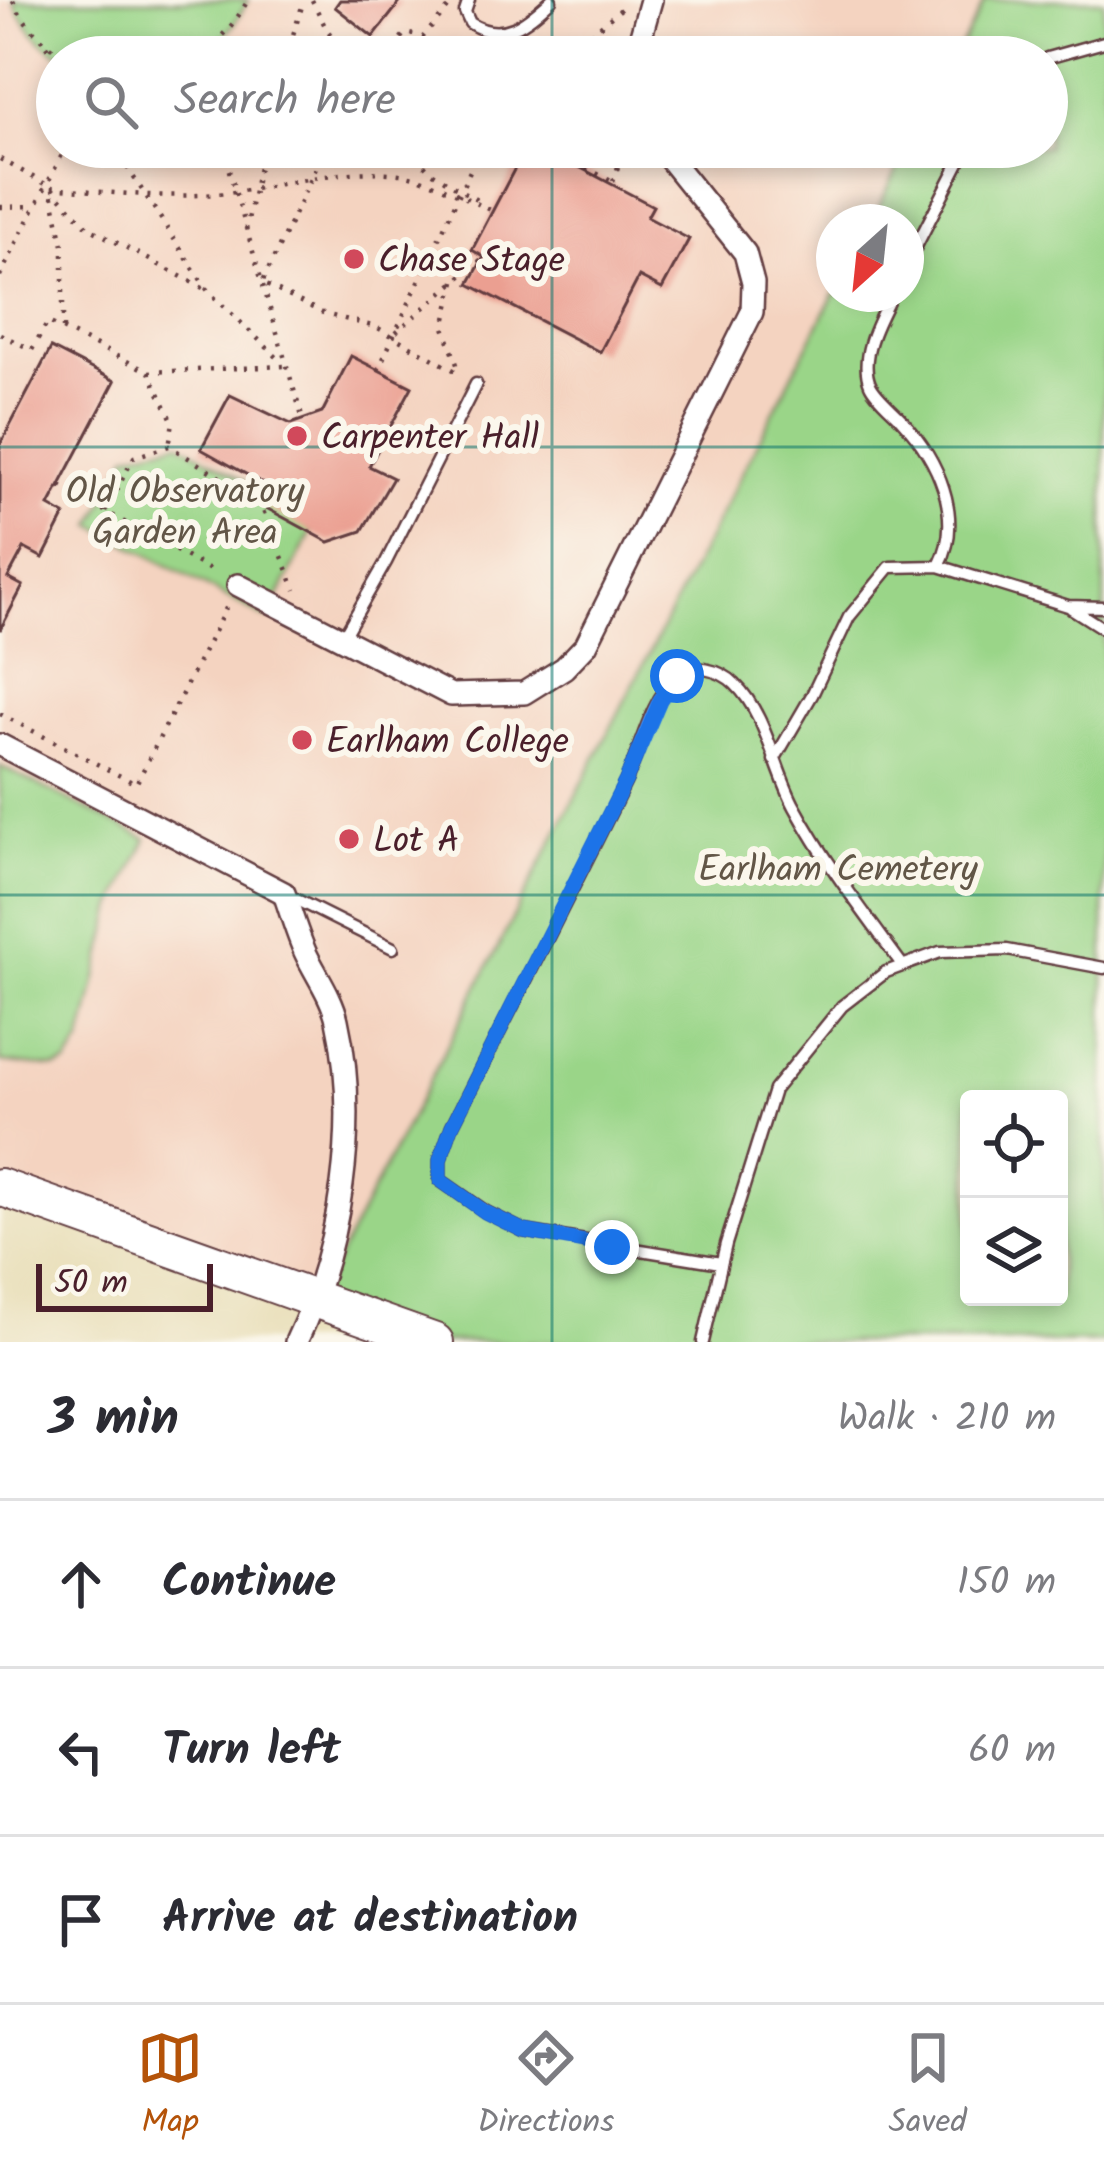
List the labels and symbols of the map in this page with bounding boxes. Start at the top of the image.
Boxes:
north arrow [816,204,924,312]
place label: Chase Stage [378,234,565,291]
marker: Chase Stage [341,246,367,272]
place label: Carpenter Hall [321,411,539,468]
marker: Carpenter Hall [284,423,310,449]
park label: Old Observatory Garden Area [66,465,306,563]
route start [650,649,704,703]
place label: Earlham College [326,715,569,772]
marker: Earlham College [289,727,315,753]
place label: Lot A [373,814,459,871]
marker: Lot A [336,826,362,852]
park label: Earlham Cemetery [698,843,979,900]
route end [585,1220,639,1274]
scale bar [36,1258,213,1311]

